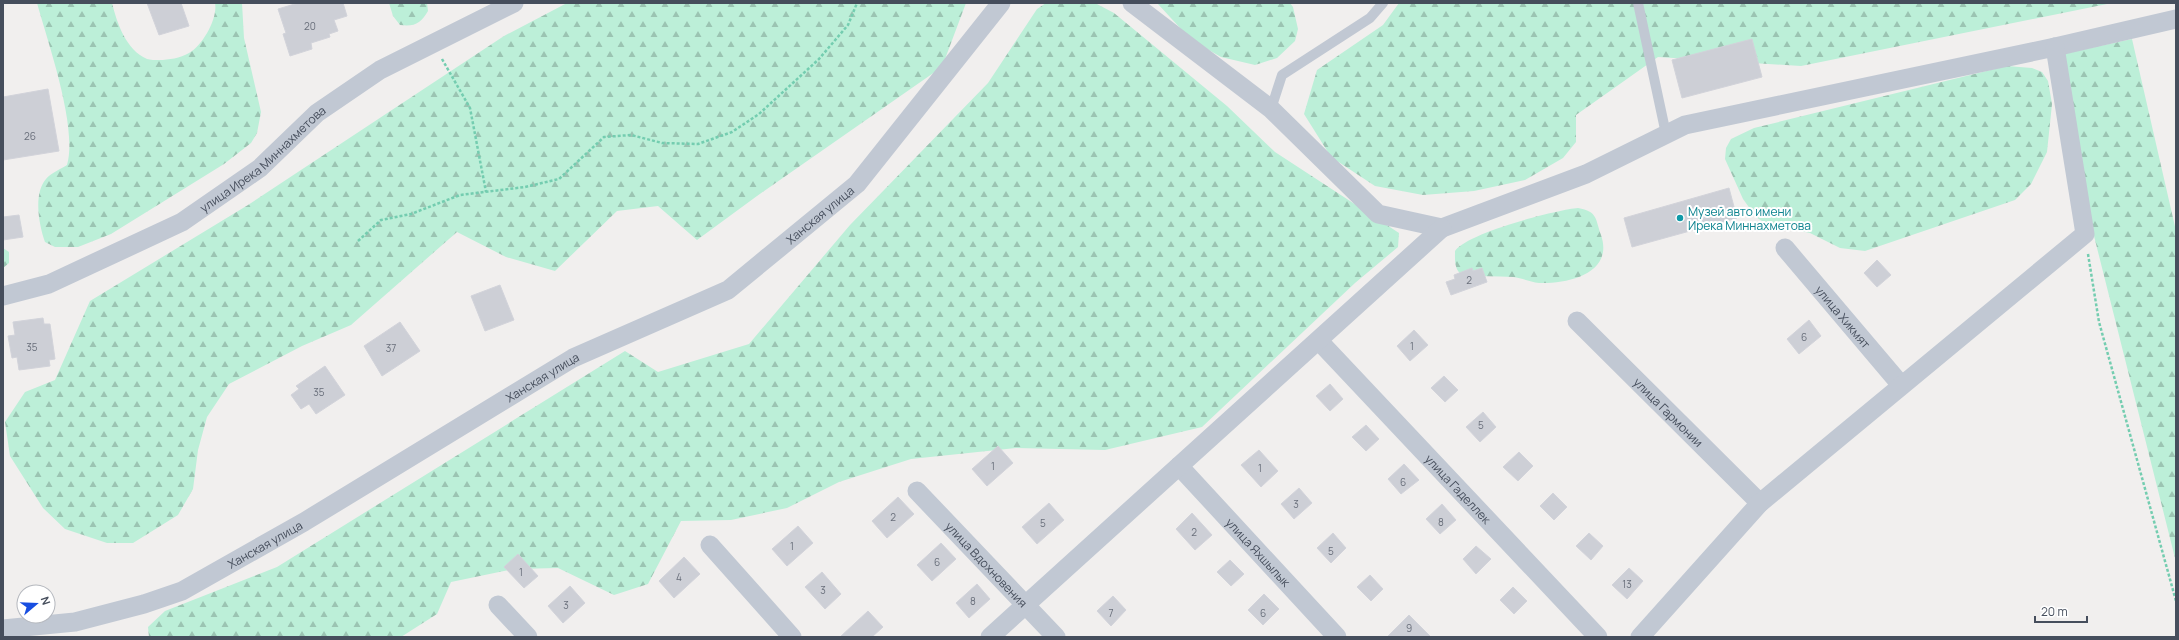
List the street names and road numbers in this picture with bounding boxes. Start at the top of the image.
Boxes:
street label: улица Ирека Миннахметова [196,101,329,216]
street label: Ханская улица [782,182,857,248]
street label: улица Хикмят [1812,282,1875,352]
street label: Ханская улица [502,348,582,406]
street label: улица Гармонии [1630,374,1707,450]
street label: улица Гаделлек [1421,450,1496,528]
street label: улица Яхшылык [1222,514,1295,591]
street label: Ханская улица [224,516,305,572]
street label: улица Вдохновения [942,518,1032,611]

